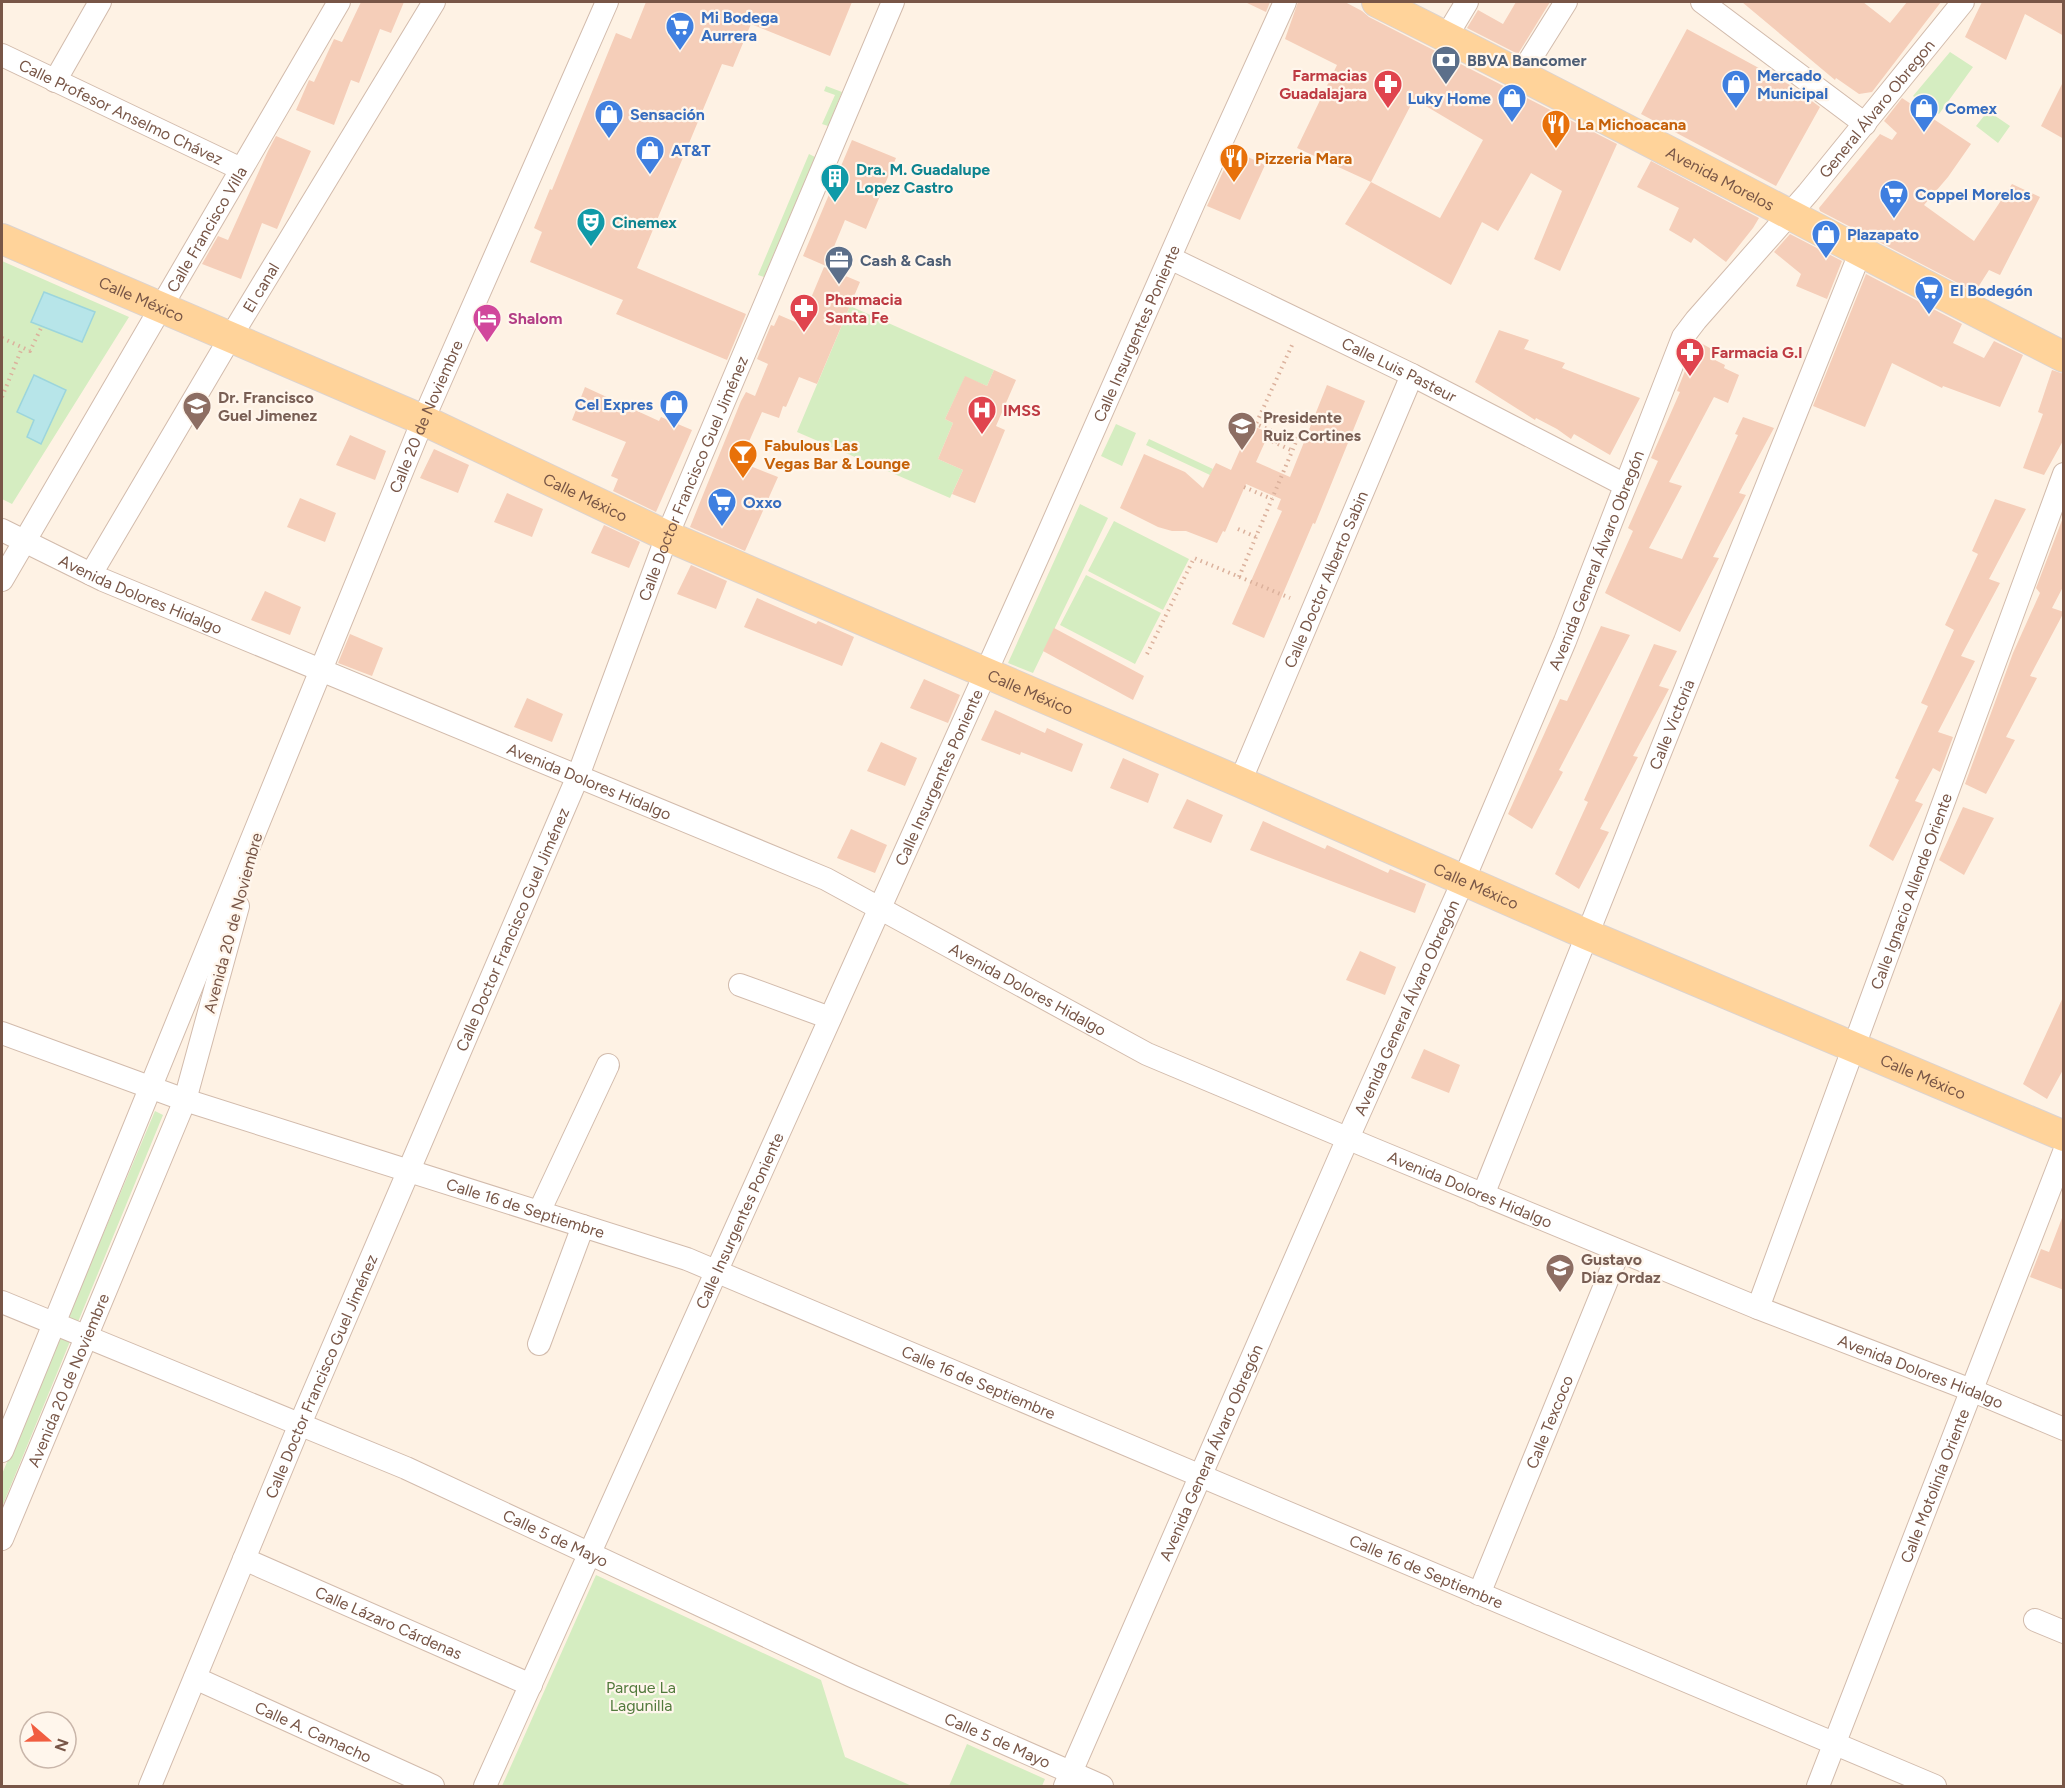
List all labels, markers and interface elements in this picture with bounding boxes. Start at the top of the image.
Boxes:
place label: Mi Bodega Aurrera [701,8,778,45]
supermarket icon: Mi Bodega Aurrera [664,10,696,52]
street label: General Álvaro Obregon [1815,36,1938,182]
bank icon: BBVA Bancomer [1430,44,1462,86]
place label: BBVA Bancomer [1467,51,1586,70]
street label: Calle Profesor Anselmo Chávez [16,55,226,169]
place label: Farmacias Guadalajara [1279,66,1368,103]
place label: Mercado Municipal [1757,66,1828,103]
pharmacy icon: Farmacias Guadalajara [1372,68,1404,110]
shop icon: Mercado Municipal [1720,68,1752,110]
shop icon: Luky Home [1496,82,1528,124]
place label: Luky Home [1408,89,1491,108]
shop icon: Comex [1908,92,1940,134]
shop icon: Sensación [593,98,625,140]
place label: Comex [1945,99,1997,118]
place label: Sensación [630,105,705,124]
restaurant icon: La Michoacana [1540,108,1572,150]
place label: La Michoacana [1577,115,1686,134]
shop icon: AT&T [634,134,666,176]
place label: AT&T [671,141,711,160]
restaurant icon: Pizzeria Mara [1218,142,1250,184]
street label: Avenida Morelos [1663,142,1777,214]
place label: Pizzeria Mara [1255,149,1352,168]
place label: Dra. M. Guadalupe Lopez Castro [856,160,990,197]
building icon: Dra. M. Guadalupe Lopez Castro [819,162,851,204]
street label: Calle Francisco Villa [162,163,251,296]
supermarket icon: Coppel Morelos [1878,178,1910,220]
place label: Coppel Morelos [1915,185,2031,204]
theatre icon: Cinemex [575,206,607,248]
place label: Cinemex [612,213,677,232]
shop icon: Plazapato [1810,218,1842,260]
place label: Plazapato [1847,225,1919,244]
street label: Calle Insurgentes Poniente [1089,242,1184,425]
office icon: Cash & Cash [823,244,855,286]
place label: Cash & Cash [860,251,951,270]
street label: El canal [238,259,283,316]
street label: Calle México [96,272,187,326]
supermarket icon: El Bodegón [1913,274,1945,316]
place label: El Bodegón [1950,281,2033,300]
place label: Pharmacia Santa Fe [825,290,902,327]
pharmacy icon: Pharmacia Santa Fe [788,292,820,334]
hotel icon: Shalom [471,302,503,344]
place label: Shalom [508,309,563,328]
street label: Calle Luis Pasteur [1339,333,1460,406]
pharmacy icon: Farmacia G.I [1674,336,1706,378]
street label: Calle 20 de Noviembre [385,337,467,496]
place label: Farmacia G.I [1711,343,1803,362]
street label: Calle Doctor Francisco Guel Jiménez [634,353,752,604]
place label: Dr. Francisco Guel Jimenez [218,388,317,425]
shop icon: Cel Expres [658,388,690,430]
school or university icon: Dr. Francisco Guel Jimenez [181,390,213,432]
hospital icon: IMSS [966,394,998,436]
place label: Cel Expres [575,395,654,414]
place label: IMSS [1003,401,1041,420]
place label: Presidente Ruiz Cortines [1263,408,1362,445]
school or university icon: Presidente Ruiz Cortines [1226,410,1258,452]
place label: Fabulous Las Vegas Bar & Lounge [764,436,910,473]
bar icon: Fabulous Las Vegas Bar & Lounge [727,438,759,480]
street label: Avenida General Álvaro Obregón [1544,448,1648,673]
street label: Calle México [540,469,630,525]
supermarket icon: Oxxo [706,486,738,528]
street label: Calle Doctor Alberto Sabin [1280,488,1371,671]
place label: Oxxo [743,493,782,512]
street label: Avenida Dolores Hidalgo [56,550,225,638]
street label: Calle México [985,665,1076,719]
street label: Calle Victoria [1645,676,1698,772]
street label: Calle Insurgentes Poniente [891,686,987,868]
street label: Avenida Dolores Hidalgo [504,739,674,824]
street label: Calle Ignacio Allende Oriente [1866,790,1956,992]
street label: Calle Doctor Francisco Guel Jiménez [452,805,573,1054]
street label: Avenida 20 de Noviembre [200,830,266,1015]
street label: Calle México [1431,859,1522,913]
street label: Avenida General Álvaro Obregón [1350,897,1463,1118]
street label: Avenida Dolores Hidalgo [946,939,1110,1040]
street label: Calle México [1878,1050,1969,1103]
street label: Calle Insurgentes Poniente [691,1129,787,1312]
street label: Avenida Dolores Hidalgo [1385,1147,1555,1232]
street label: Calle 16 de Septiembre [444,1174,607,1242]
place label: Gustavo Diaz Ordaz [1581,1250,1661,1287]
street label: Calle Doctor Francisco Guel Jiménez [261,1251,381,1501]
school or university icon: Gustavo Diaz Ordaz [1544,1252,1576,1294]
street label: Avenida 20 de Noviembre [24,1290,113,1470]
street label: Avenida Dolores Hidalgo [1835,1330,2006,1412]
street label: Calle 16 de Septiembre [899,1341,1059,1423]
street label: Avenida General Álvaro Obregón [1155,1341,1266,1564]
street label: Calle Texcoco [1522,1372,1577,1471]
street label: Calle Motolinía Oriente [1896,1406,1973,1566]
street label: Calle 5 de Mayo [500,1505,611,1571]
street label: Calle 16 de Septiembre [1347,1530,1506,1612]
street label: Calle Lázaro Cárdenas [312,1582,465,1663]
park label: Parque La Lagunilla [606,1678,676,1715]
street label: Calle A. Camacho [252,1697,375,1766]
street label: Calle 5 de Mayo [942,1708,1054,1772]
north arrow [18,1710,78,1770]
text: N [51,1736,73,1754]

